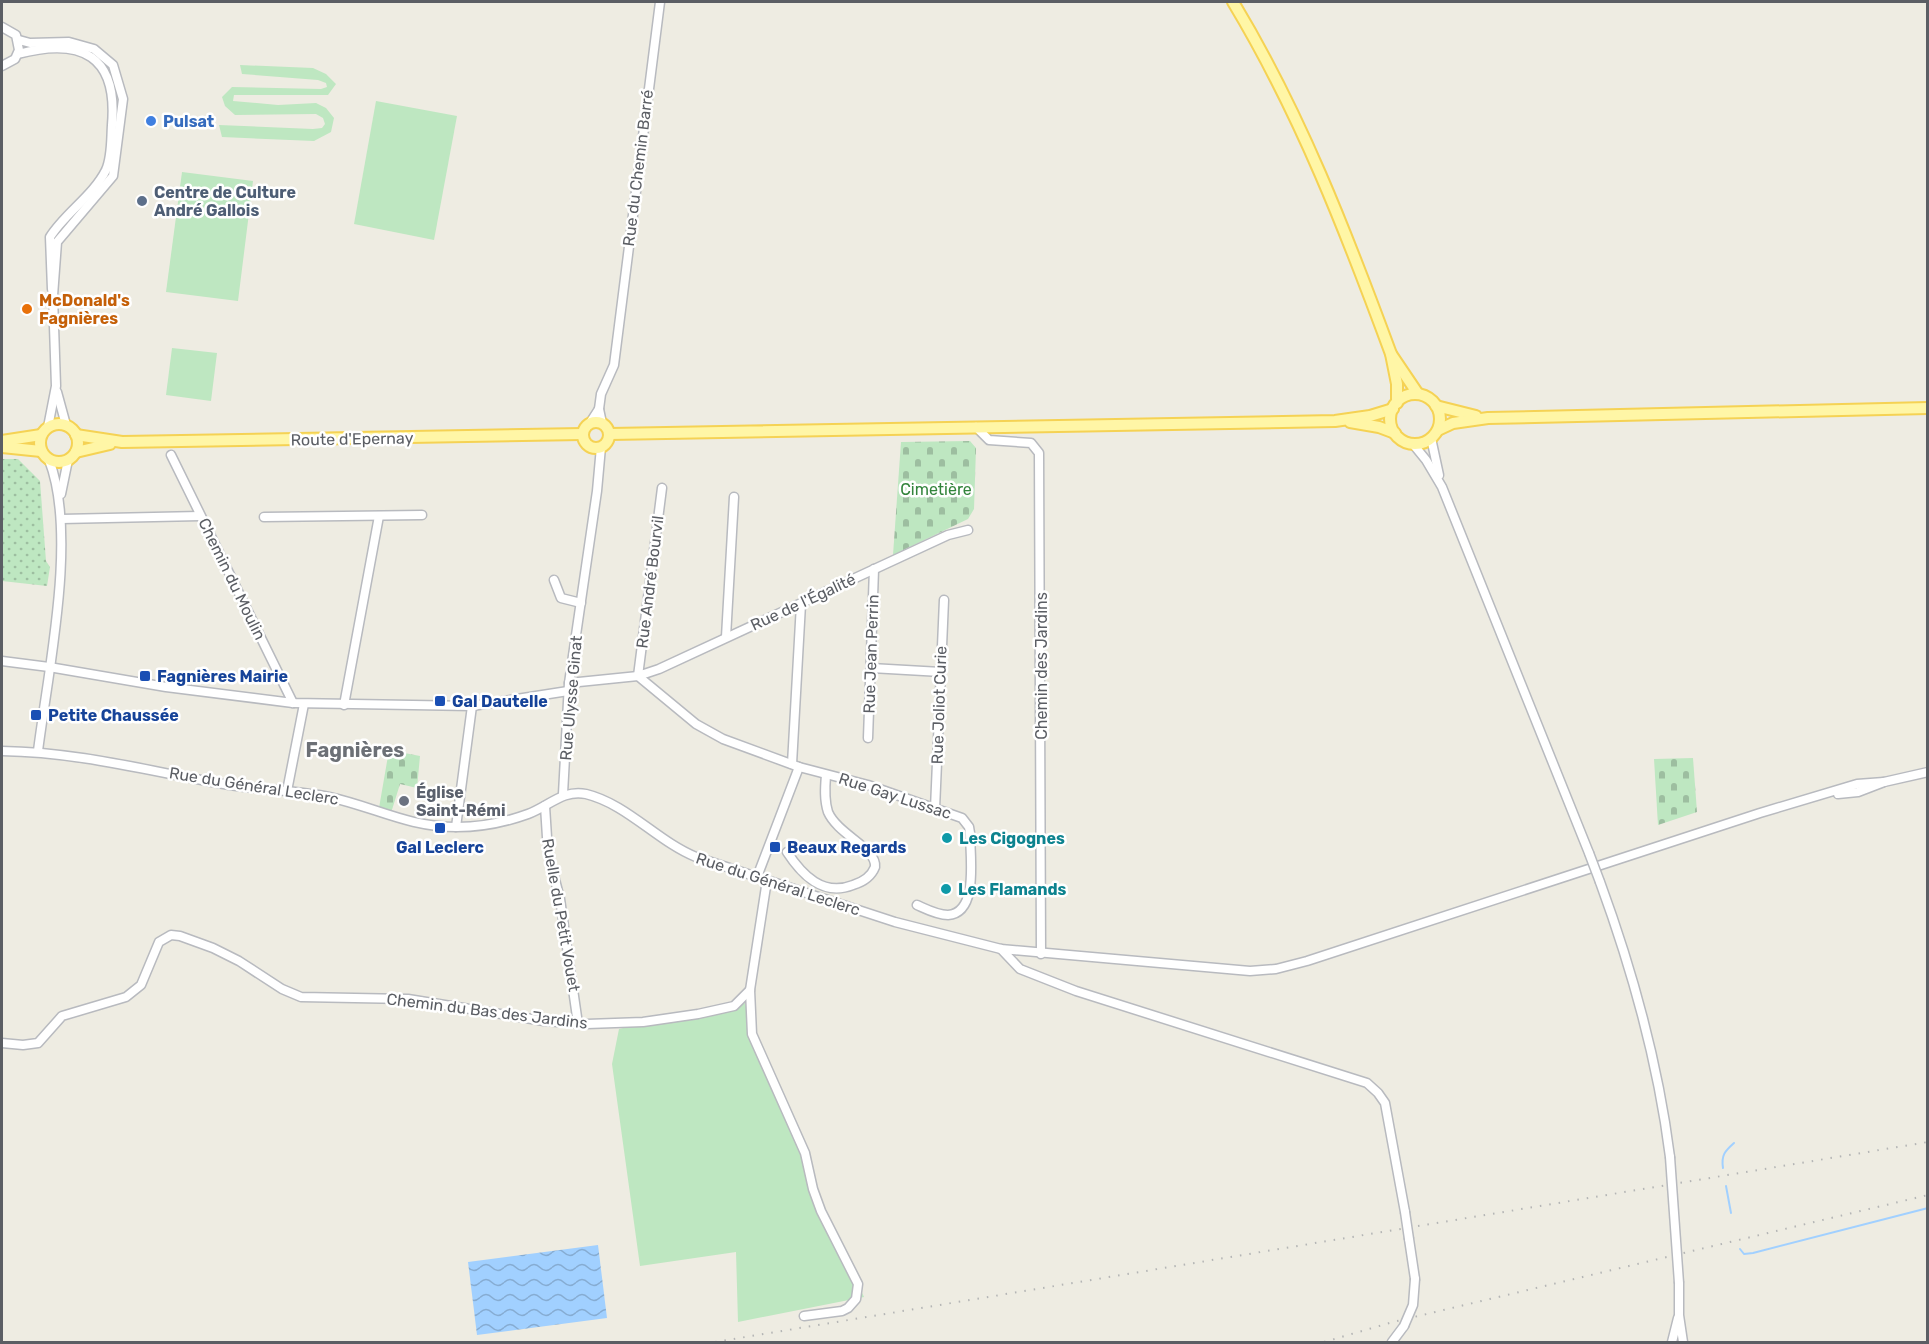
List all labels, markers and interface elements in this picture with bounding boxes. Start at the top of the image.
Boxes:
street label: Rue du Chemin Barré [619,89,657,247]
place label: Pulsat [163,112,215,131]
marker: Pulsat [144,114,158,128]
place label: Centre de Culture André Gallois [154,183,296,220]
marker: Centre de Culture André Gallois [135,194,149,208]
place label: McDonald's Fagnières [39,291,130,328]
marker: McDonald's Fagnières [20,302,34,316]
street label: Route d'Epernay [290,428,414,450]
park label: Cimetière [900,480,972,499]
street label: Chemin du Moulin [194,515,270,643]
street label: Rue André Bourvil [632,515,668,649]
street label: Rue de l'Égalité [747,569,859,635]
street label: Chemin des Jardins [1032,592,1051,740]
street label: Rue Jean Perrin [859,594,883,714]
street label: Rue Ulysse Ginat [556,635,586,761]
street label: Rue Joliot Curie [927,645,951,765]
place label: Fagnières Mairie [157,667,288,686]
marker: Fagnières Mairie [138,669,152,683]
place label: Gal Dautelle [452,692,548,711]
marker: Gal Dautelle [433,694,447,708]
place label: Petite Chaussée [48,706,179,725]
marker: Petite Chaussée [29,708,43,722]
district label: Fagnières [306,738,404,762]
street label: Rue du Général Leclerc [168,763,340,809]
street label: Rue Gay Lussac [836,769,954,823]
place label: Église Saint-Rémi [416,782,506,820]
marker: Église Saint-Rémi [397,794,411,808]
marker: Gal Leclerc [433,821,447,835]
place label: Les Cigognes [959,829,1065,848]
marker: Les Cigognes [940,831,954,845]
street label: Ruelle du Petit Vouet [538,837,584,993]
place label: Gal Leclerc [396,838,484,857]
place label: Beaux Regards [787,838,907,857]
marker: Beaux Regards [768,840,782,854]
street label: Rue du Général Leclerc [694,848,863,920]
place label: Les Flamands [958,880,1067,899]
marker: Les Flamands [939,882,953,896]
street label: Chemin du Bas des Jardins [385,989,589,1033]

